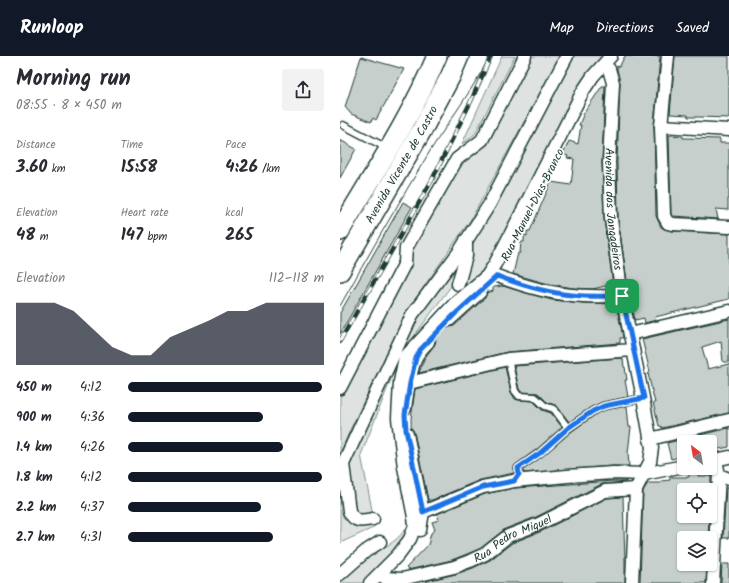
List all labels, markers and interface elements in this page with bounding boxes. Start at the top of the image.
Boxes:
text: Runloop [20,13,84,43]
text: Map [549,17,574,39]
text: Directions [596,17,654,39]
text: Saved [676,17,709,39]
text: Morning run [16,62,131,97]
button: share [282,69,324,111]
text: 08:55 · 8 × 450 m [16,95,122,116]
street label: Avenida Vicente de Castro [360,102,443,227]
text: Distance [16,136,56,154]
text: Time [121,136,143,154]
text: Pace [225,136,246,154]
street label: Rua Manuel Dias Branco [496,145,570,265]
street label: Avenida dos Jangadeiros [599,148,628,271]
text: 3.60 [16,154,47,181]
text: 15:58 [121,154,157,181]
text: 4:26 [225,154,258,181]
text: km [47,160,66,178]
text: /km [258,160,280,178]
text: Elevation [16,204,58,222]
text: Heart rate [121,204,168,222]
text: kcal [225,204,243,222]
text: 48 [16,222,35,249]
text: 147 [121,222,143,249]
text: 265 [225,222,253,249]
text: m [35,228,48,246]
text: bpm [143,228,167,246]
text: Elevation [16,268,65,289]
text: 112–118 m [269,268,324,289]
pin [605,279,639,313]
icon: arrive [611,285,633,307]
text: 450 m [16,377,52,398]
text: 4:12 [80,377,102,398]
text: 900 m [16,407,52,428]
text: 4:36 [80,407,105,428]
north arrow [677,435,717,475]
map controls [677,435,717,571]
text: 1.4 km [16,437,52,458]
text: 4:26 [80,437,105,458]
text: 1.8 km [16,467,53,488]
text: 4:12 [80,467,102,488]
button: locate [677,483,717,523]
text: 2.2 km [16,497,56,518]
text: 4:37 [80,497,104,518]
street label: Rua Pedro Miguel [470,510,555,568]
text: 2.7 km [16,527,55,548]
text: 4:31 [80,527,102,548]
button: layers [677,531,717,571]

